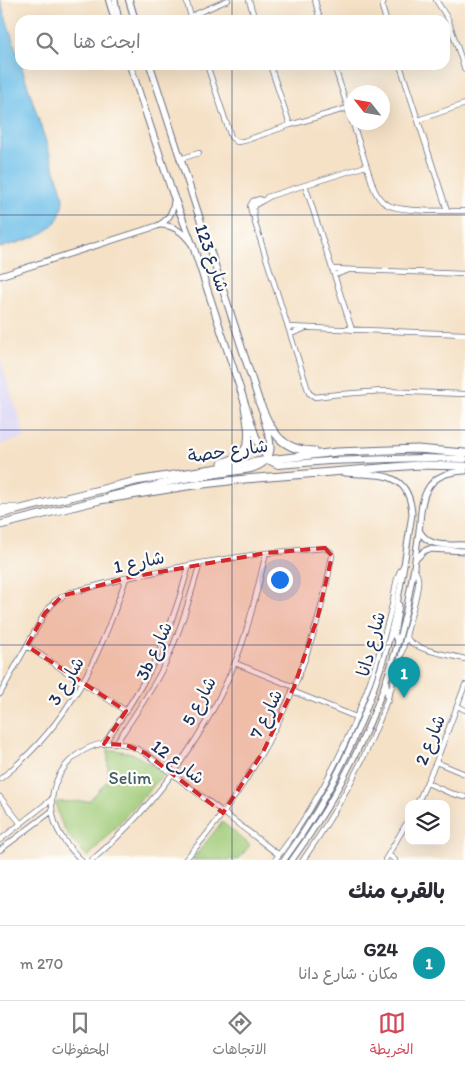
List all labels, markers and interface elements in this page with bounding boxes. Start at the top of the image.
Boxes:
search box [15,15,450,70]
icon: search [33,29,61,57]
text: ابحث هنا [73,30,141,53]
north arrow [345,85,390,130]
street label: شارع 123 [189,221,234,295]
street label: شارع حصة [186,434,270,469]
street label: شارع 1 [112,546,167,579]
your location [267,567,293,593]
street label: شارع دانا [352,609,391,679]
street label: 3b شارع [131,618,178,684]
street label: شارع 3 [43,653,90,710]
pin: 1 [388,657,420,698]
street label: شارع 5 [177,673,222,730]
street label: شارع 7 [245,686,288,743]
street label: شارع 2 [410,712,451,769]
street label: شارع 12 [146,735,209,790]
park label: Selim [109,767,152,789]
map controls [405,800,450,845]
button: layers [405,800,450,845]
text: بالقرب منك [348,878,445,903]
text: G24 [363,938,398,961]
text: 270 m [20,954,63,973]
text: 1 [425,954,433,973]
text: مكان · شارع دانا [298,964,398,983]
tab: المحفوظات [52,1009,109,1062]
tab: الاتجاهات [212,1009,267,1062]
tab: الخريطة [370,1009,413,1062]

